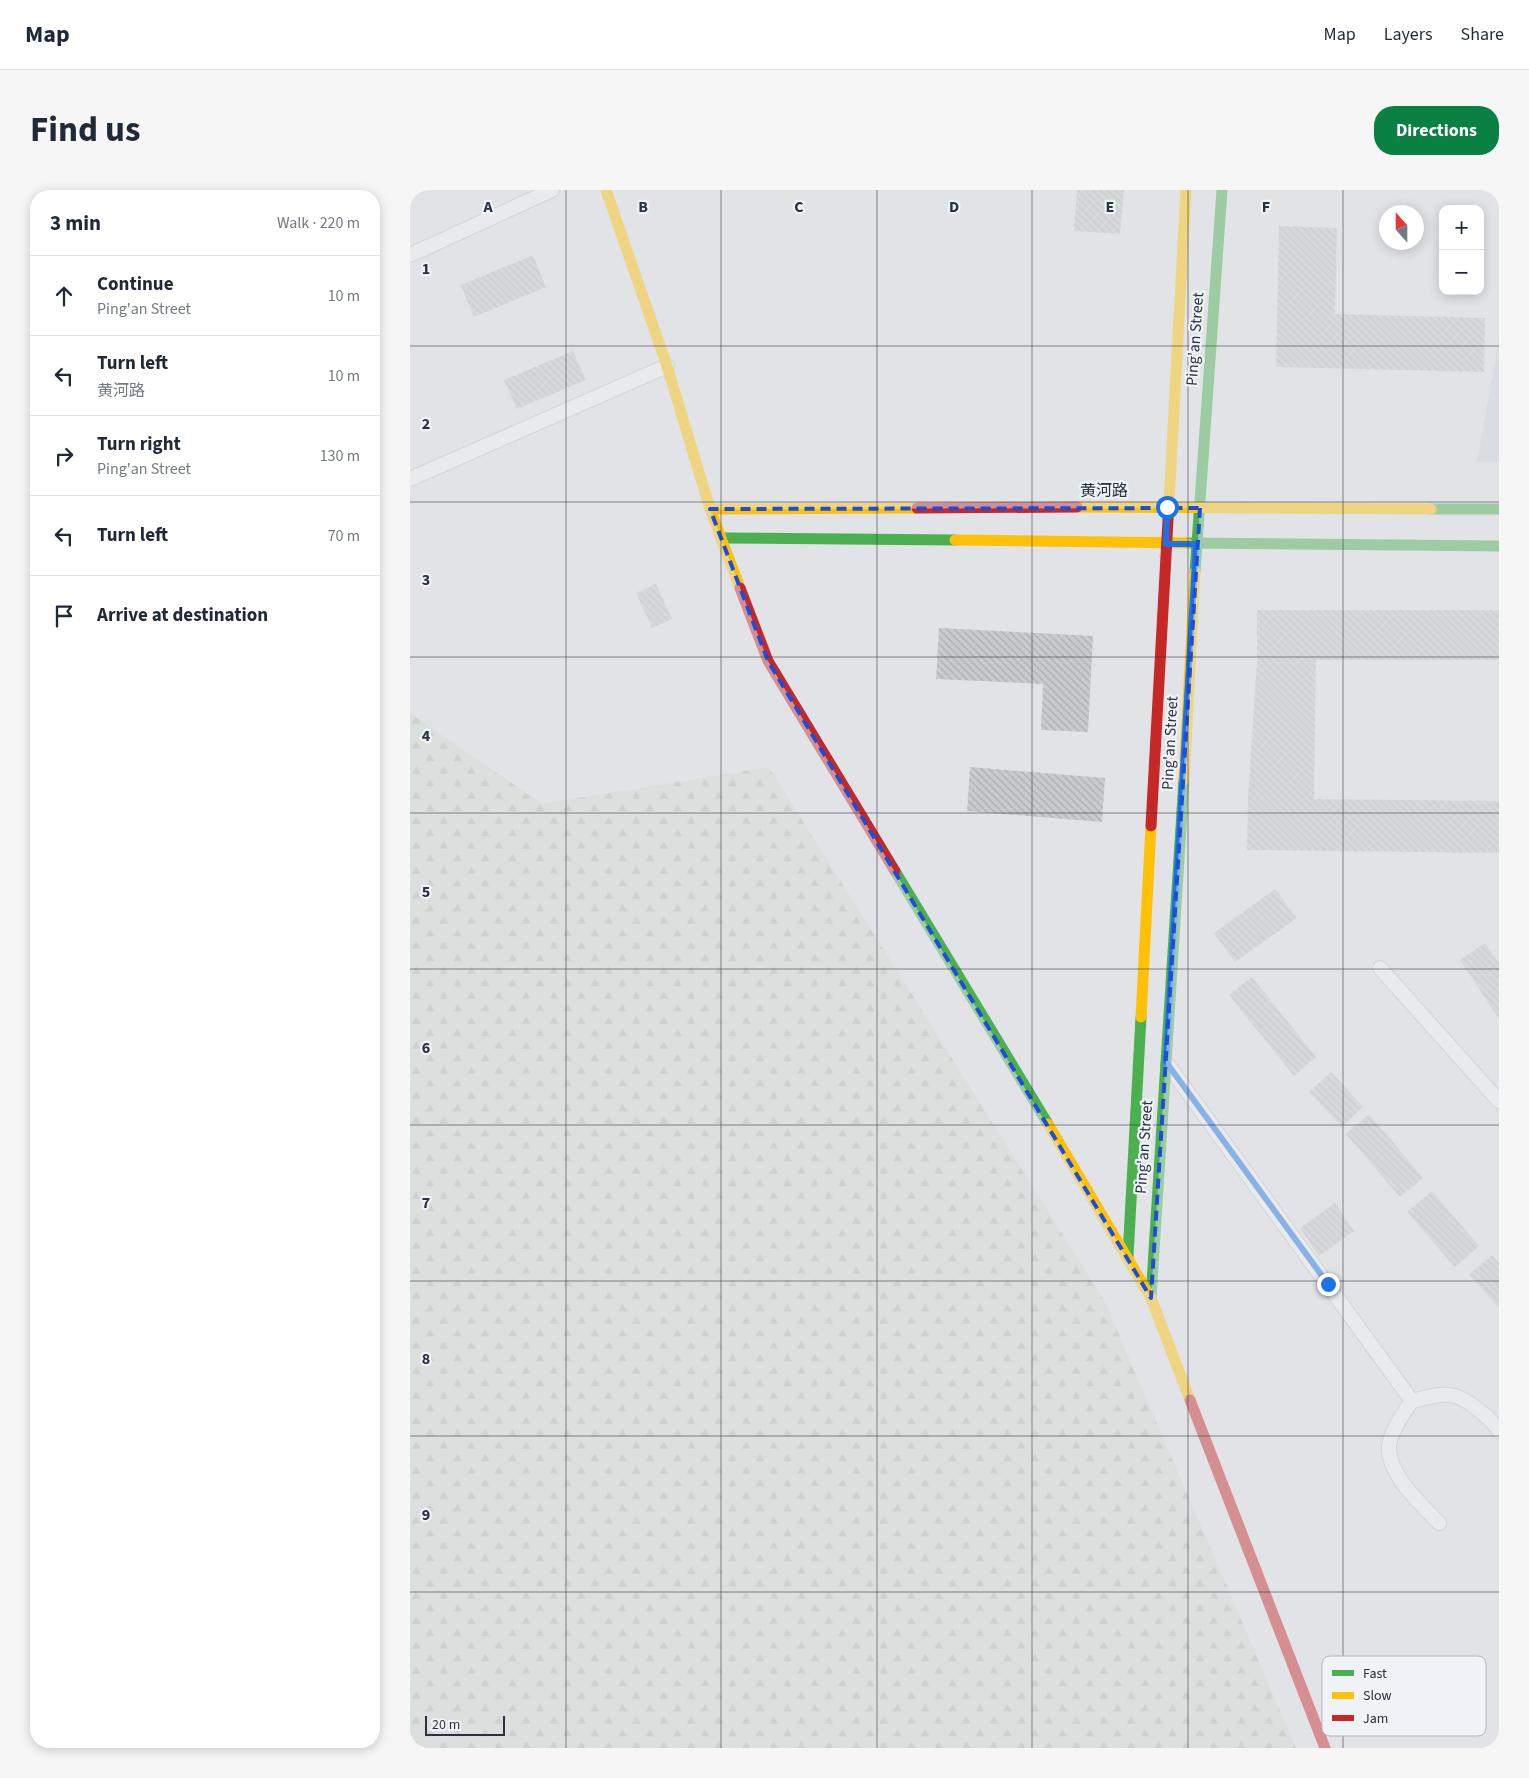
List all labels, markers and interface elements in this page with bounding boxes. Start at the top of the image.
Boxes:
text: Map [25,17,70,52]
text: Map [1324,22,1356,47]
text: Layers [1384,22,1433,47]
text: Share [1461,22,1504,47]
text: Find us [30,105,140,155]
button: Directions [1374,106,1499,155]
text: A [482,196,493,218]
text: B [638,196,648,218]
text: C [794,196,804,218]
text: D [949,196,959,218]
text: E [1106,196,1114,218]
text: F [1262,196,1270,218]
north arrow [1379,205,1424,250]
map controls [1439,205,1484,295]
button: + [1439,205,1484,250]
text: 3 min [50,208,101,238]
text: Walk · 220 m [277,212,360,234]
button: − [1439,250,1484,295]
text: 1 [422,258,430,280]
text: Continue [97,271,174,298]
icon: ahead [50,282,78,310]
text: 10 m [328,285,360,307]
street label: Ping'an Street [1181,291,1209,387]
text: Ping'an Street [97,298,191,320]
text: Turn left [97,350,168,377]
icon: left [50,362,78,390]
text: 10 m [328,365,360,387]
text: 黄河路 [97,380,145,402]
text: 2 [422,413,430,435]
text: Turn right [97,431,181,458]
icon: right [50,442,78,470]
text: 130 m [320,445,360,467]
text: Ping'an Street [97,458,191,480]
street label: 黄河路 [1080,480,1128,502]
route start [1156,496,1179,519]
icon: left [50,522,78,550]
text: Turn left [97,522,168,549]
text: 70 m [328,525,360,547]
text: 3 [422,569,430,591]
icon: arrive [50,602,78,630]
text: Arrive at destination [97,602,268,629]
street label: Ping'an Street [1157,695,1183,790]
text: 4 [422,725,431,747]
text: 5 [422,881,430,903]
text: 6 [422,1037,430,1059]
street label: Ping'an Street [1130,1099,1158,1195]
text: 7 [422,1192,430,1214]
route end [1317,1273,1340,1296]
text: 8 [422,1348,430,1370]
text: 9 [422,1504,430,1526]
legend [1322,1656,1486,1736]
text: Fast [1363,1664,1387,1684]
text: Slow [1363,1686,1392,1706]
text: Jam [1363,1709,1388,1729]
scale bar [425,1713,505,1736]
text: 20 m [432,1715,460,1735]

